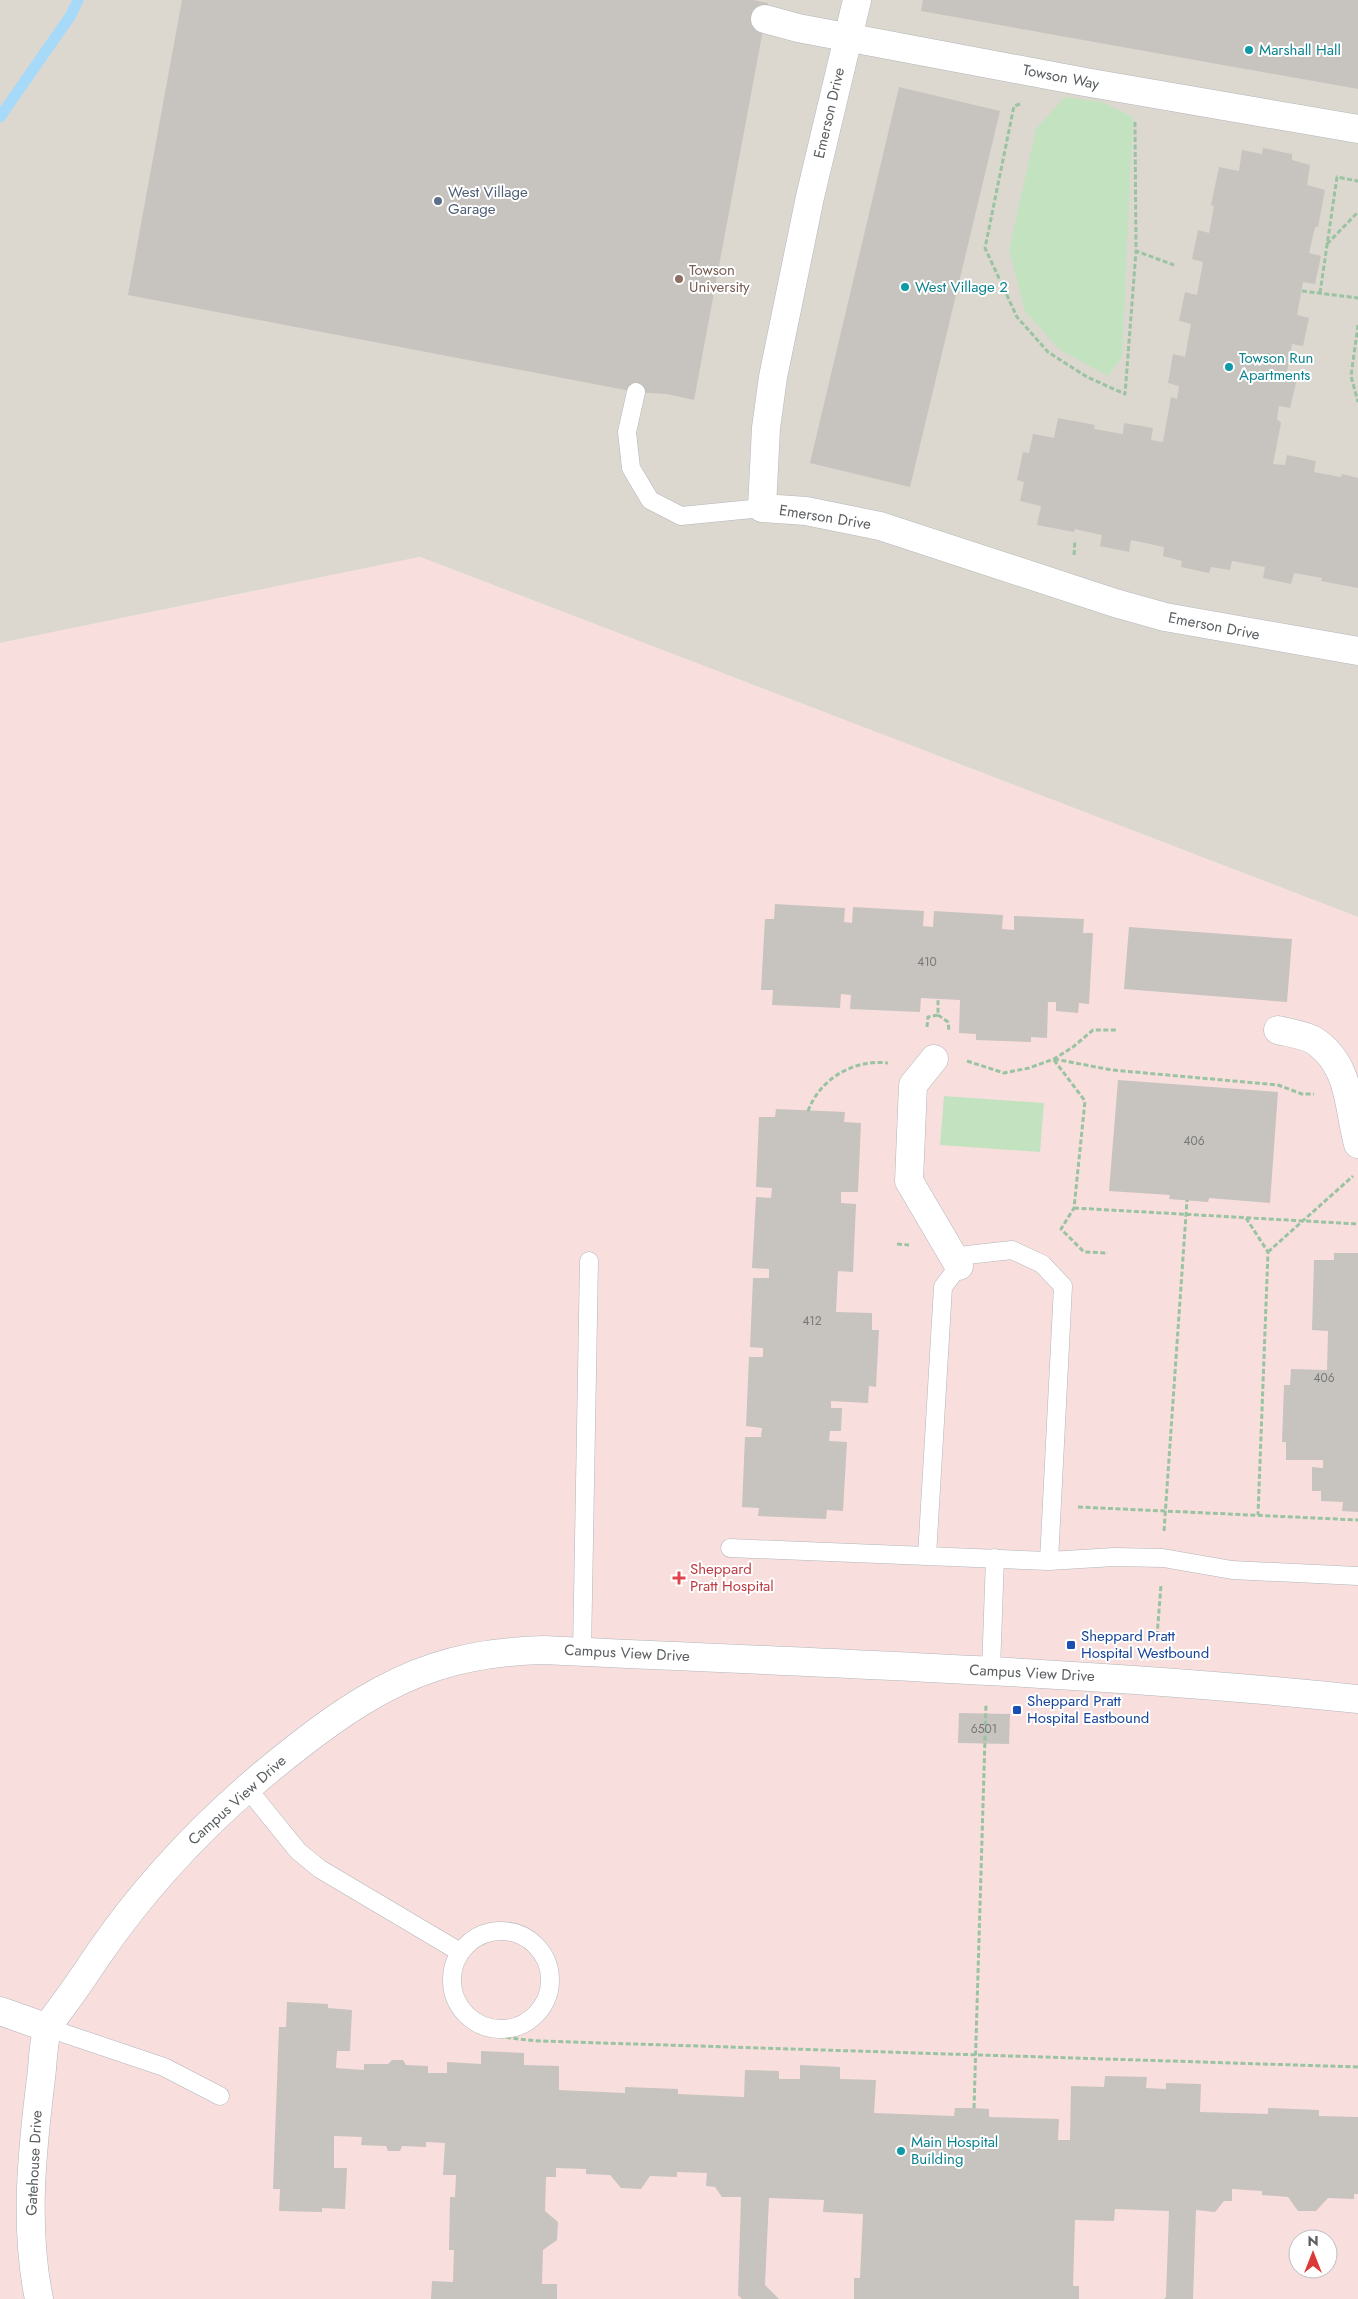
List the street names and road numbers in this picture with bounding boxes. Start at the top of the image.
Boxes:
street label: Towson Way [1021,59,1101,95]
street label: Emerson Drive [808,65,850,161]
street label: Emerson Drive [777,499,873,535]
street label: Emerson Drive [1166,606,1262,646]
street label: Campus View Drive [564,1639,691,1667]
street label: Campus View Drive [969,1659,1096,1687]
street label: Campus View Drive [183,1750,291,1850]
street label: Gatehouse Drive [20,2109,48,2216]

